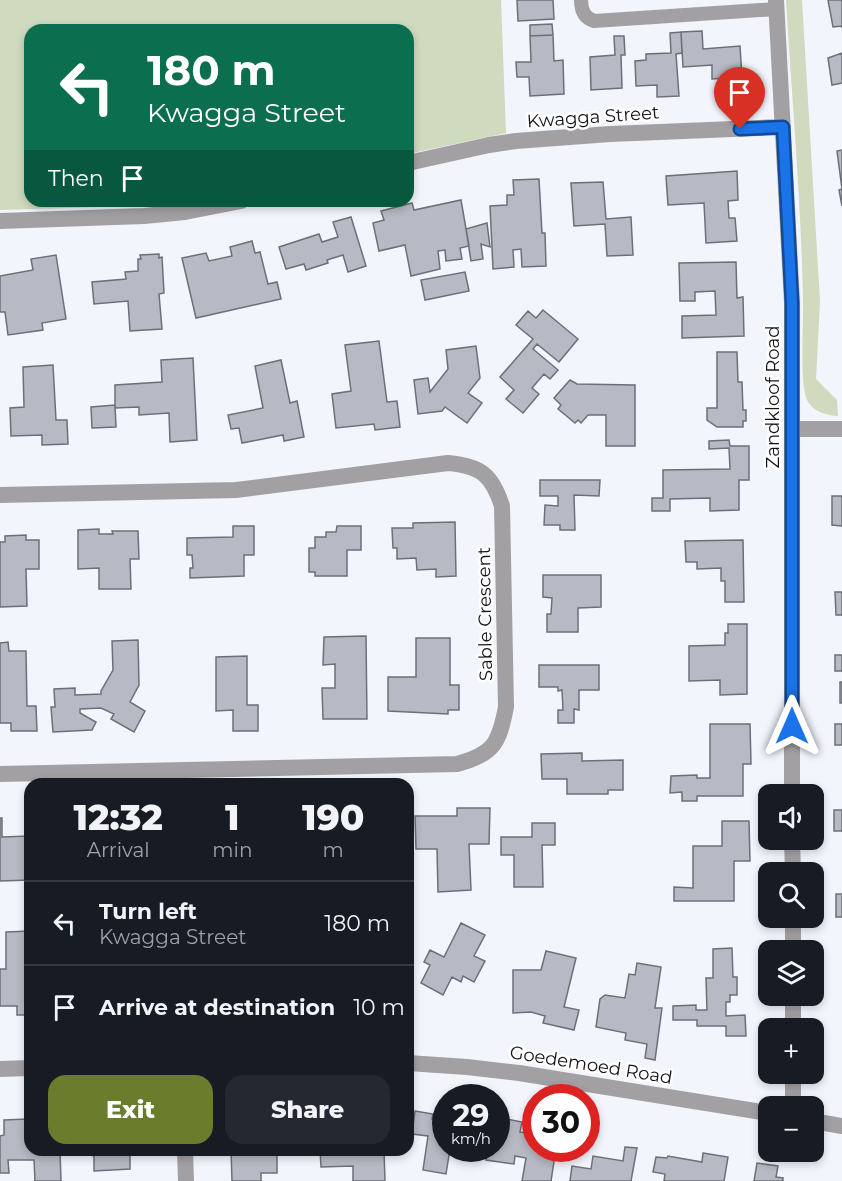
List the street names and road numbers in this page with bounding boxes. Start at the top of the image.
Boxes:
street label: Kwagga Street [526,101,660,133]
street label: Zandkloof Road [762,326,784,468]
street label: Sable Crescent [473,547,497,681]
street label: Goedemoed Road [508,1041,674,1089]

